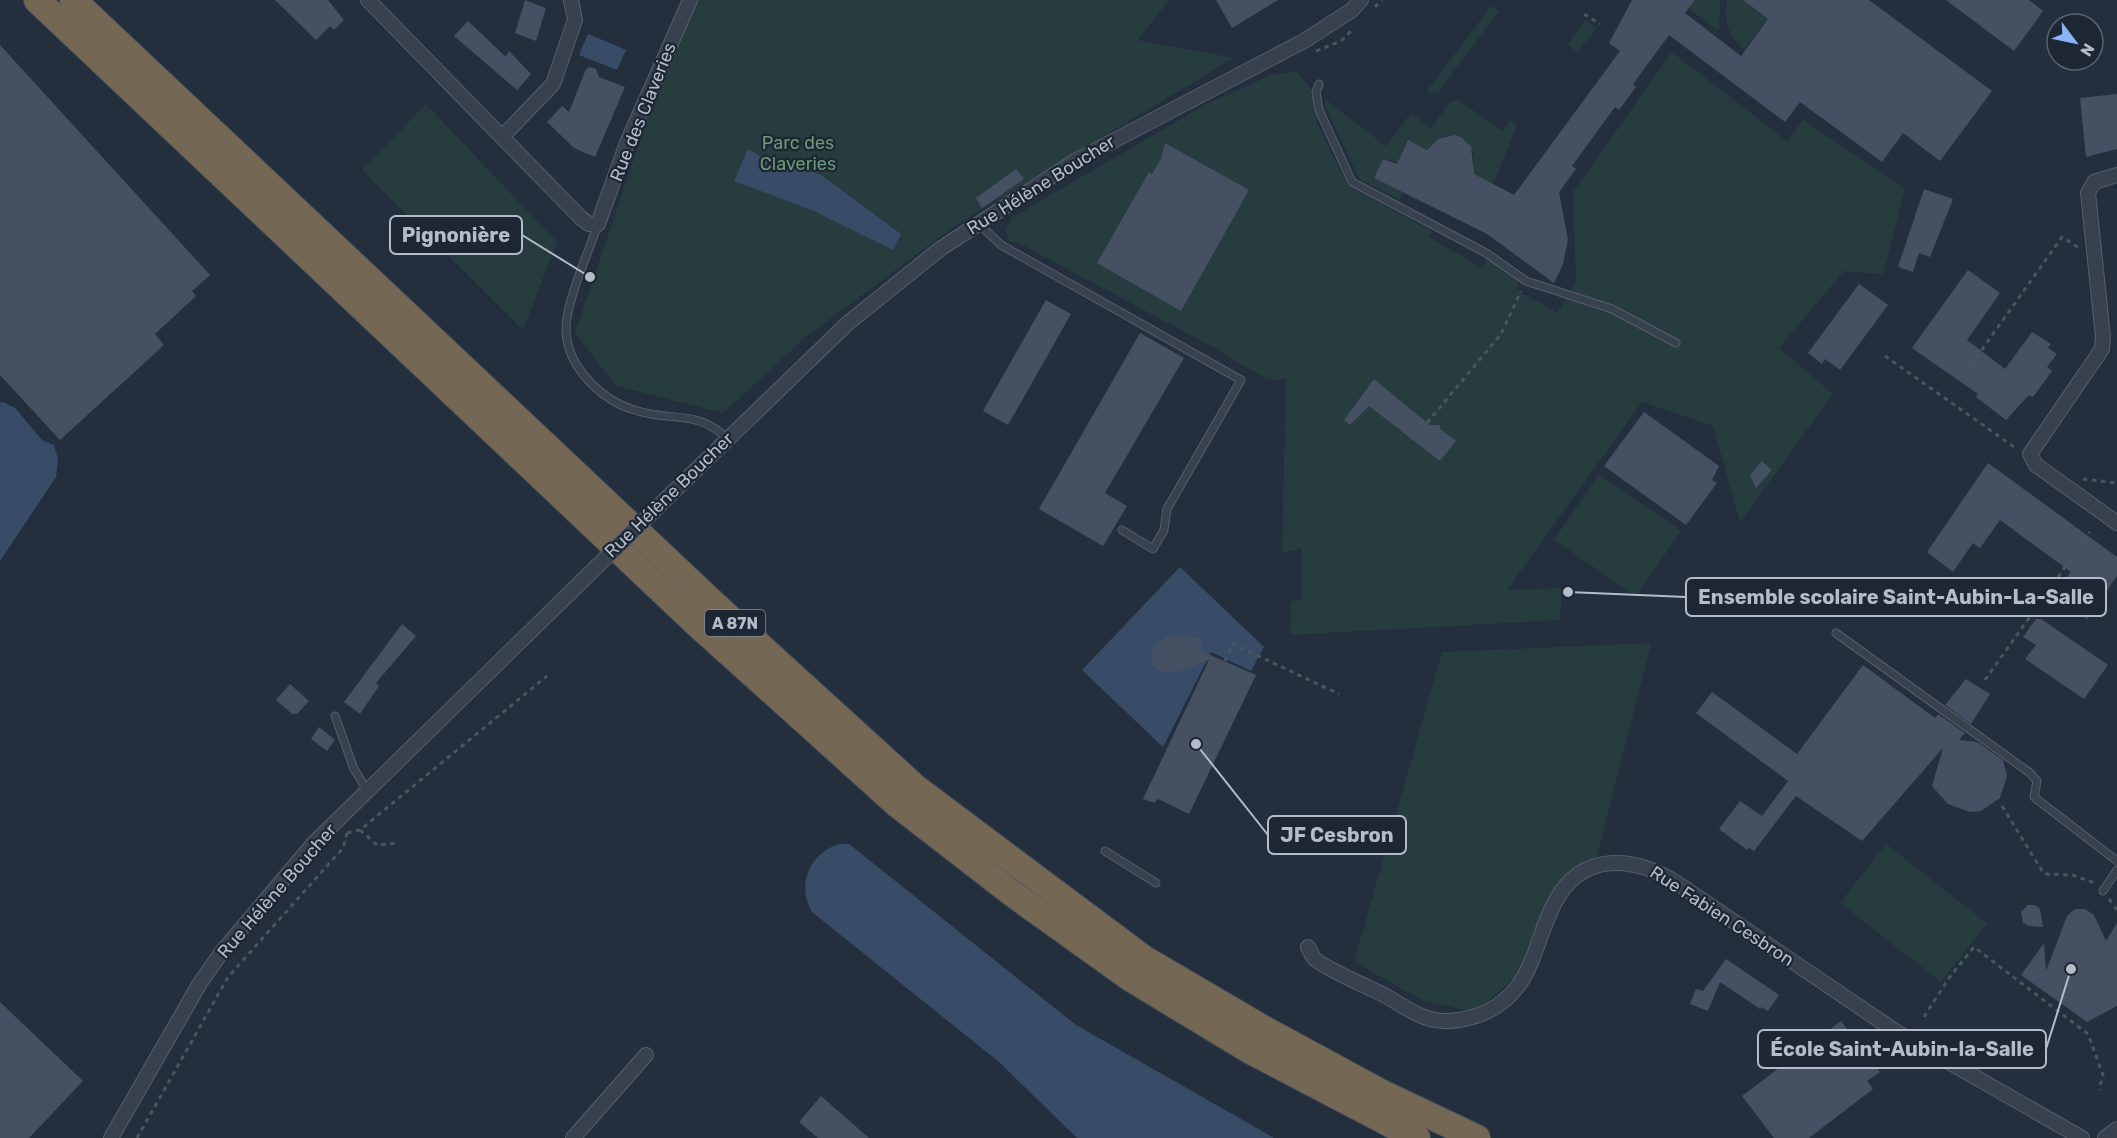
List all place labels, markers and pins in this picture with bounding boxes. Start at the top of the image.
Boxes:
callout: Pignonière [390,216,522,254]
callout: Ensemble scolaire Saint-Aubin-La-Salle [1686,578,2106,616]
callout: JF Cesbron [1268,816,1406,854]
callout: École Saint-Aubin-la-Salle [1758,1030,2046,1068]

